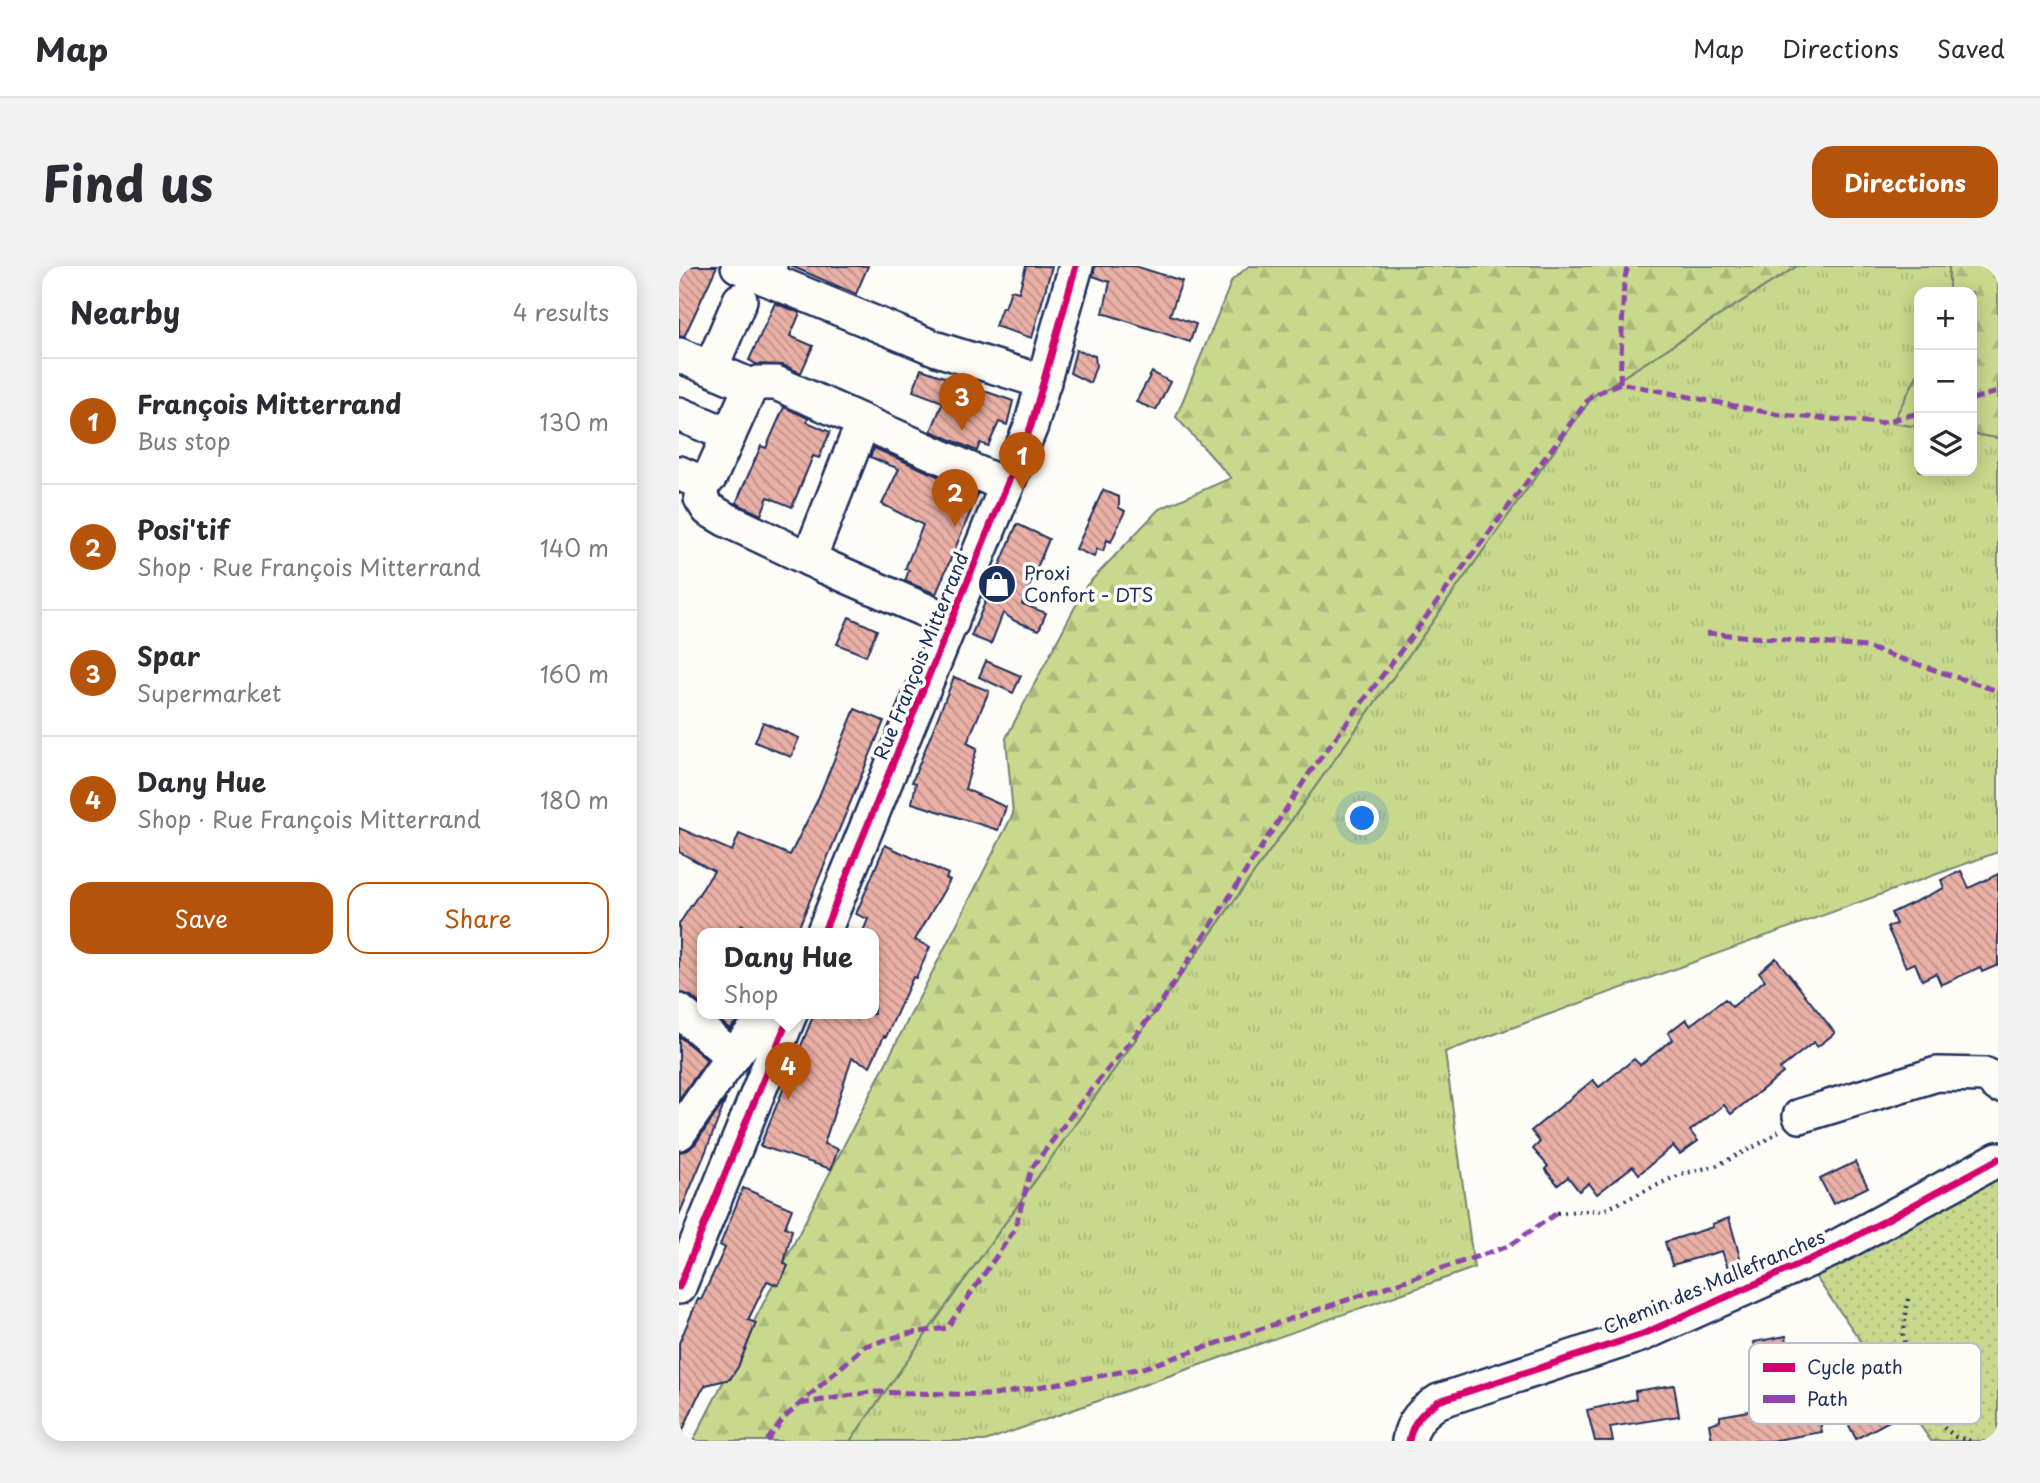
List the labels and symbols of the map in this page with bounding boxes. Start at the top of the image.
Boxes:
pin: 3 [939,373,985,431]
pin: 1 [999,432,1045,490]
pin: 2 [932,469,978,527]
street label: Rue François Mitterrand [866,548,975,763]
place label: Proxi Confort - DTS [1024,558,1153,608]
shop icon: Proxi Confort - DTS [976,563,1018,605]
your location [1345,801,1379,835]
pin: 4 [765,1042,811,1100]
street label: Chemin des Mallefranches [1598,1222,1829,1341]
legend [1749,1343,1981,1424]
text: Cycle path [1807,1352,1903,1380]
text: Path [1807,1384,1848,1412]

